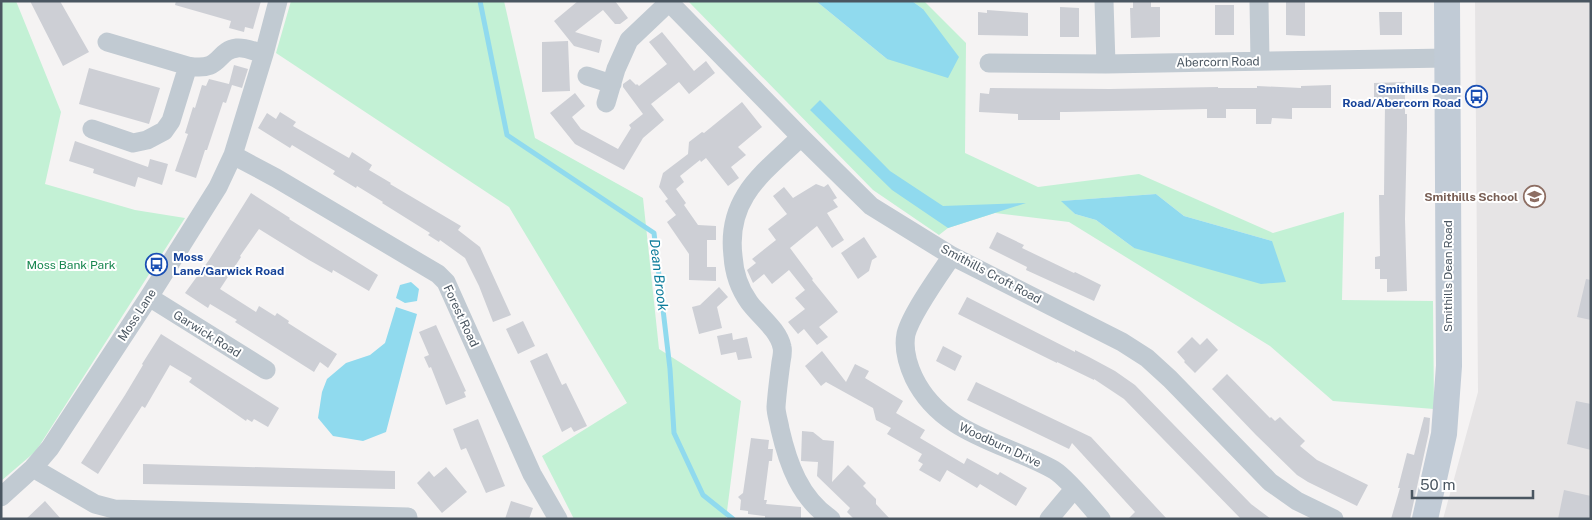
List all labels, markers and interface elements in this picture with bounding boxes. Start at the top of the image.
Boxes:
street label: Abercorn Road [1176,54,1260,70]
place label: Smithills Dean Road/Abercorn Road [1342,82,1461,110]
bus stop icon: Smithills Dean Road/Abercorn Road [1465,84,1489,108]
school or university icon: Smithills School [1522,185,1546,209]
place label: Smithills School [1424,190,1518,204]
street label: Smithills Dean Road [1441,220,1455,332]
water label: Dean Brook [647,238,671,312]
street label: Smithills Croft Road [938,242,1044,306]
place label: Moss Lane/Garwick Road [173,250,284,278]
bus stop icon: Moss Lane/Garwick Road [145,252,169,276]
park label: Moss Bank Park [26,258,116,272]
street label: Forest Road [440,283,482,349]
street label: Moss Lane [115,286,159,344]
street label: Garwick Road [171,308,243,360]
street label: Woodburn Drive [957,420,1044,470]
scale bar [1412,468,1533,500]
text: 50 m [1420,476,1455,493]

